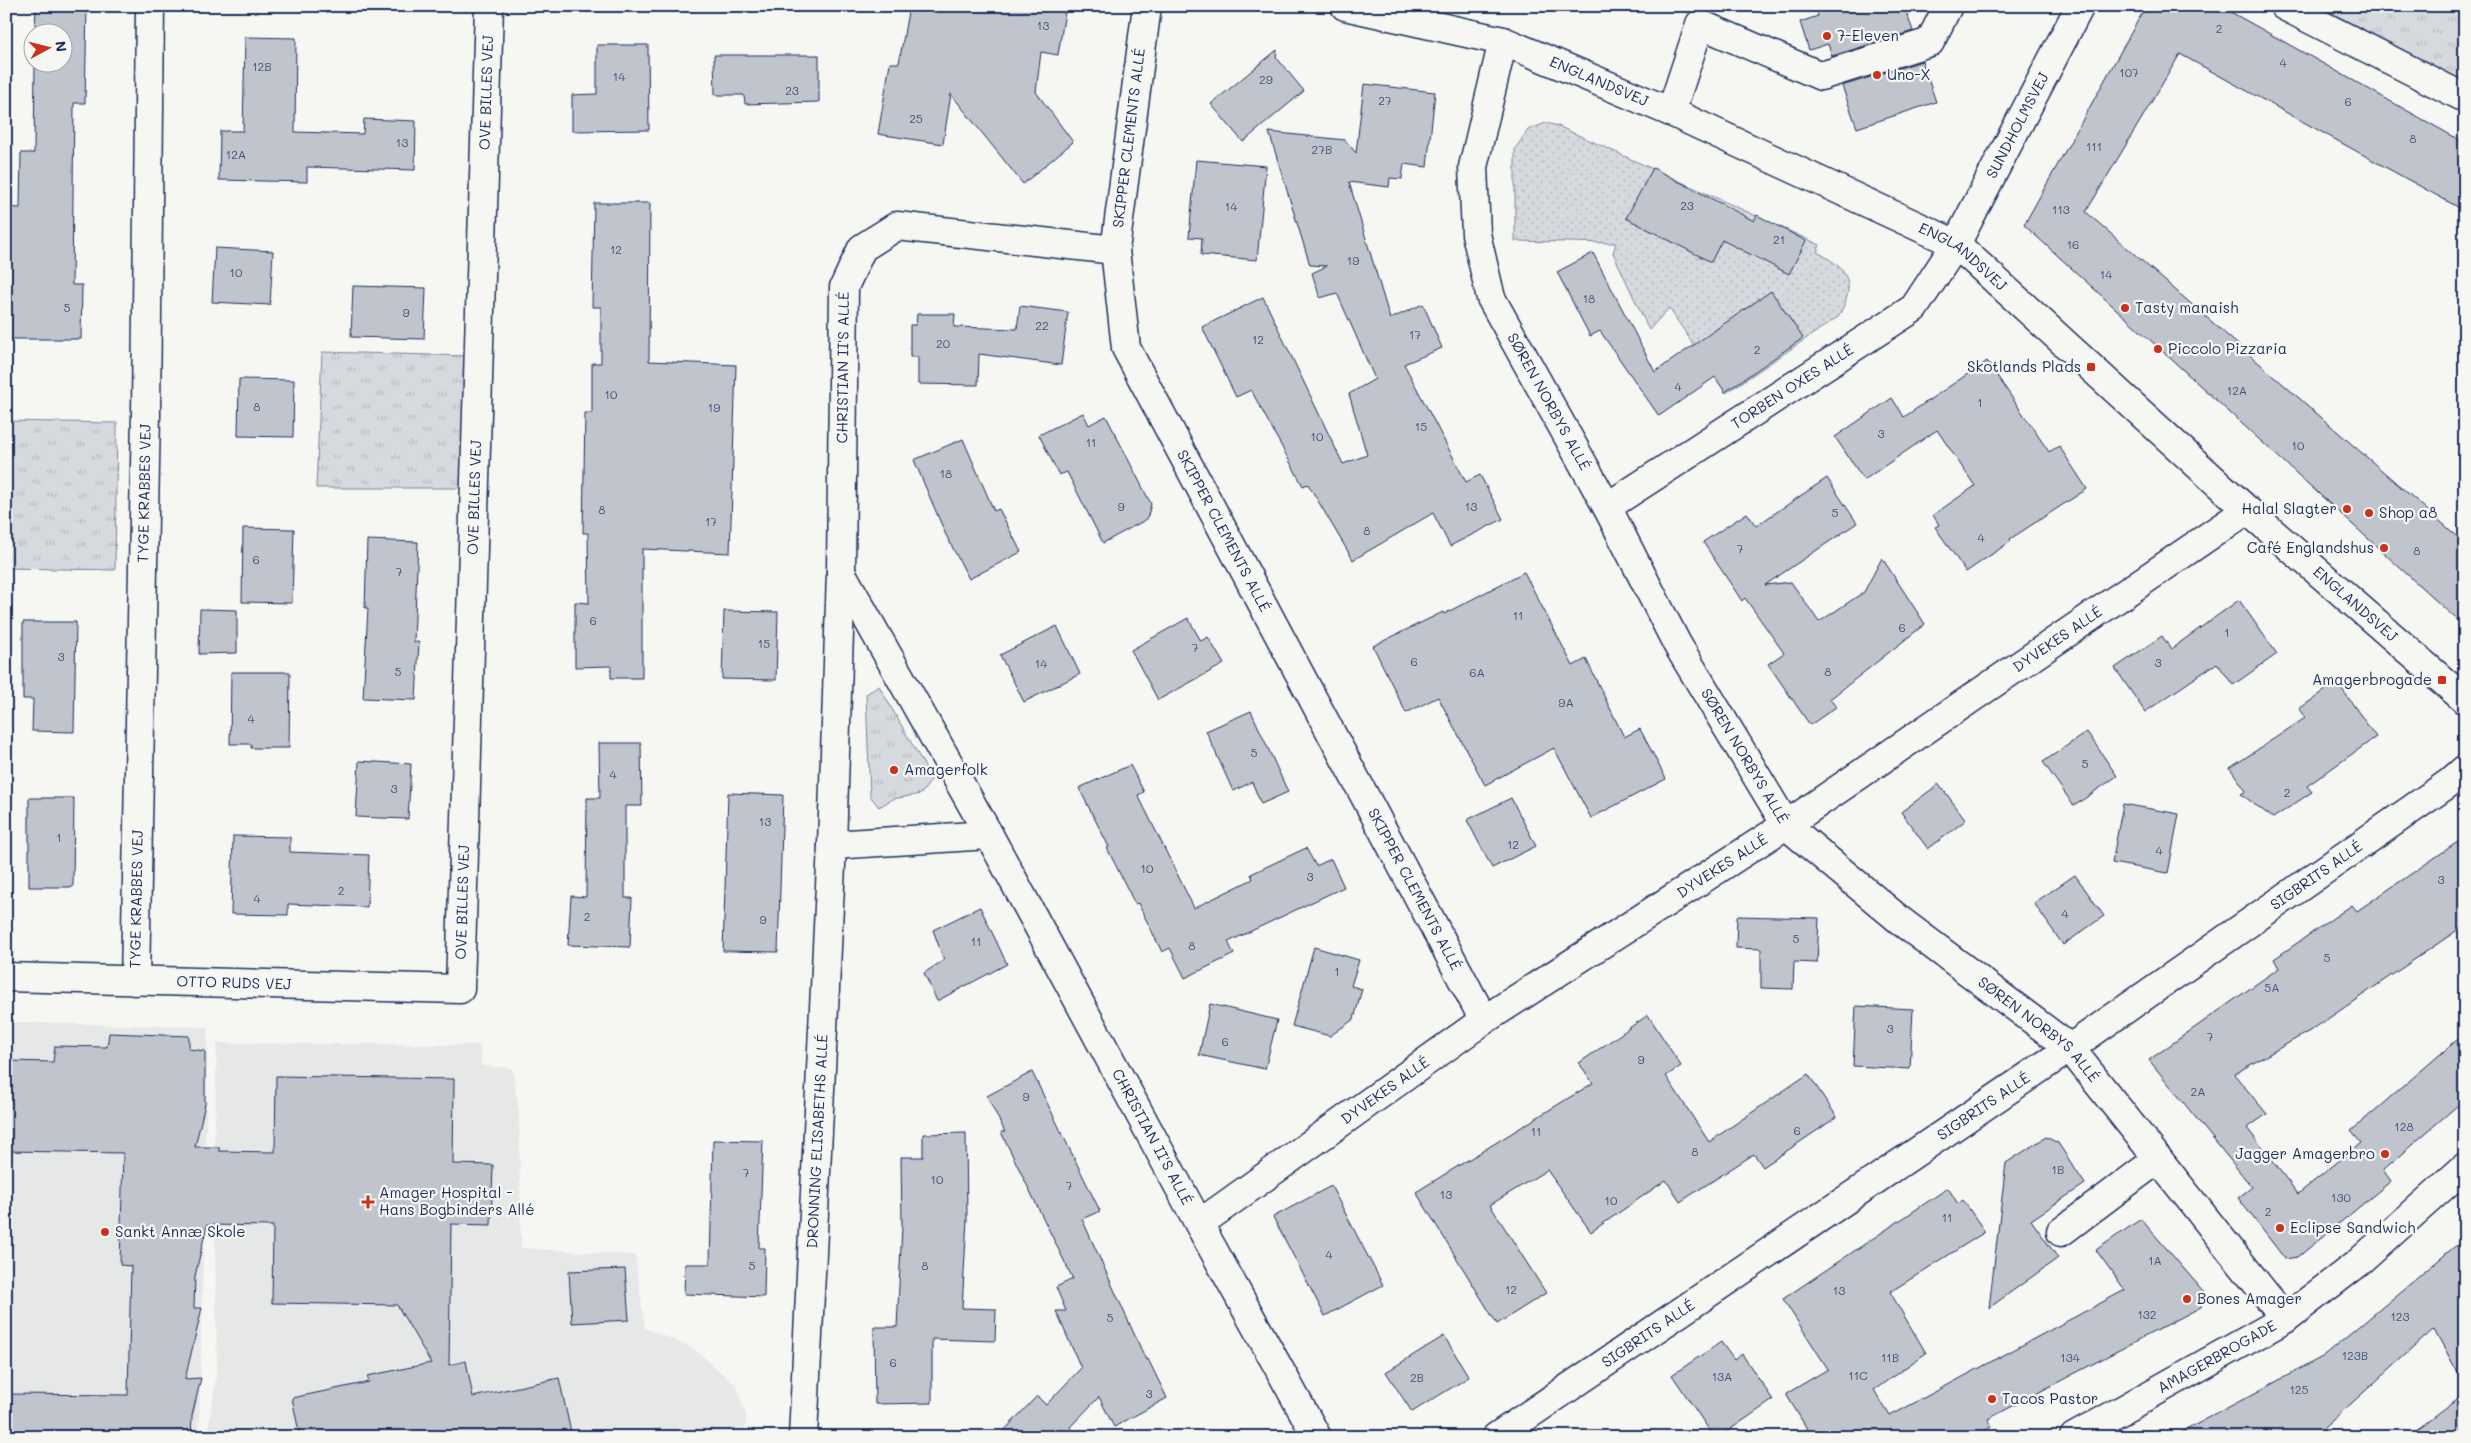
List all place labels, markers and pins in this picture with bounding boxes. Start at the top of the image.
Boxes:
place label: 7-Eleven [1837,25,1899,45]
marker: 7-Eleven [1821,30,1833,42]
place label: Uno-X [1887,64,1931,84]
marker: Uno-X [1871,69,1883,81]
place label: Tasty manaish [2135,297,2239,317]
marker: Tasty manaish [2119,302,2131,314]
place label: Piccolo Pizzaria [2168,338,2287,358]
marker: Piccolo Pizzaria [2152,343,2164,355]
place label: Skotlands Plads [1967,356,2081,376]
marker: Skotlands Plads [2085,361,2097,373]
place label: Halal Slagter [2242,498,2337,518]
place label: Shop a8 [2379,502,2437,522]
marker: Halal Slagter [2341,503,2353,515]
marker: Shop a8 [2363,507,2375,519]
place label: Café Englandshus [2247,537,2374,557]
marker: Café Englandshus [2378,542,2390,554]
place label: Amagerbrogade [2312,669,2432,689]
marker: Amagerbrogade [2436,674,2448,686]
place label: Amagerfolk [904,759,988,779]
marker: Amagerfolk [888,764,900,776]
place label: Jagger Amagerbro [2235,1143,2375,1163]
marker: Jagger Amagerbro [2379,1148,2391,1160]
place label: Amager Hospital - Hans Bogbinders Allé [379,1182,534,1219]
marker: Amager Hospital - Hans Bogbinders Allé [361,1195,375,1209]
place label: Eclipse Sandwich [2290,1217,2416,1237]
place label: Sankt Annæ Skole [115,1221,246,1241]
marker: Eclipse Sandwich [2274,1222,2286,1234]
marker: Sankt Annæ Skole [99,1226,111,1238]
place label: Bones Amager [2197,1288,2302,1308]
marker: Bones Amager [2181,1293,2193,1305]
place label: Tacos Pastor [2002,1388,2098,1408]
marker: Tacos Pastor [1986,1393,1998,1405]

